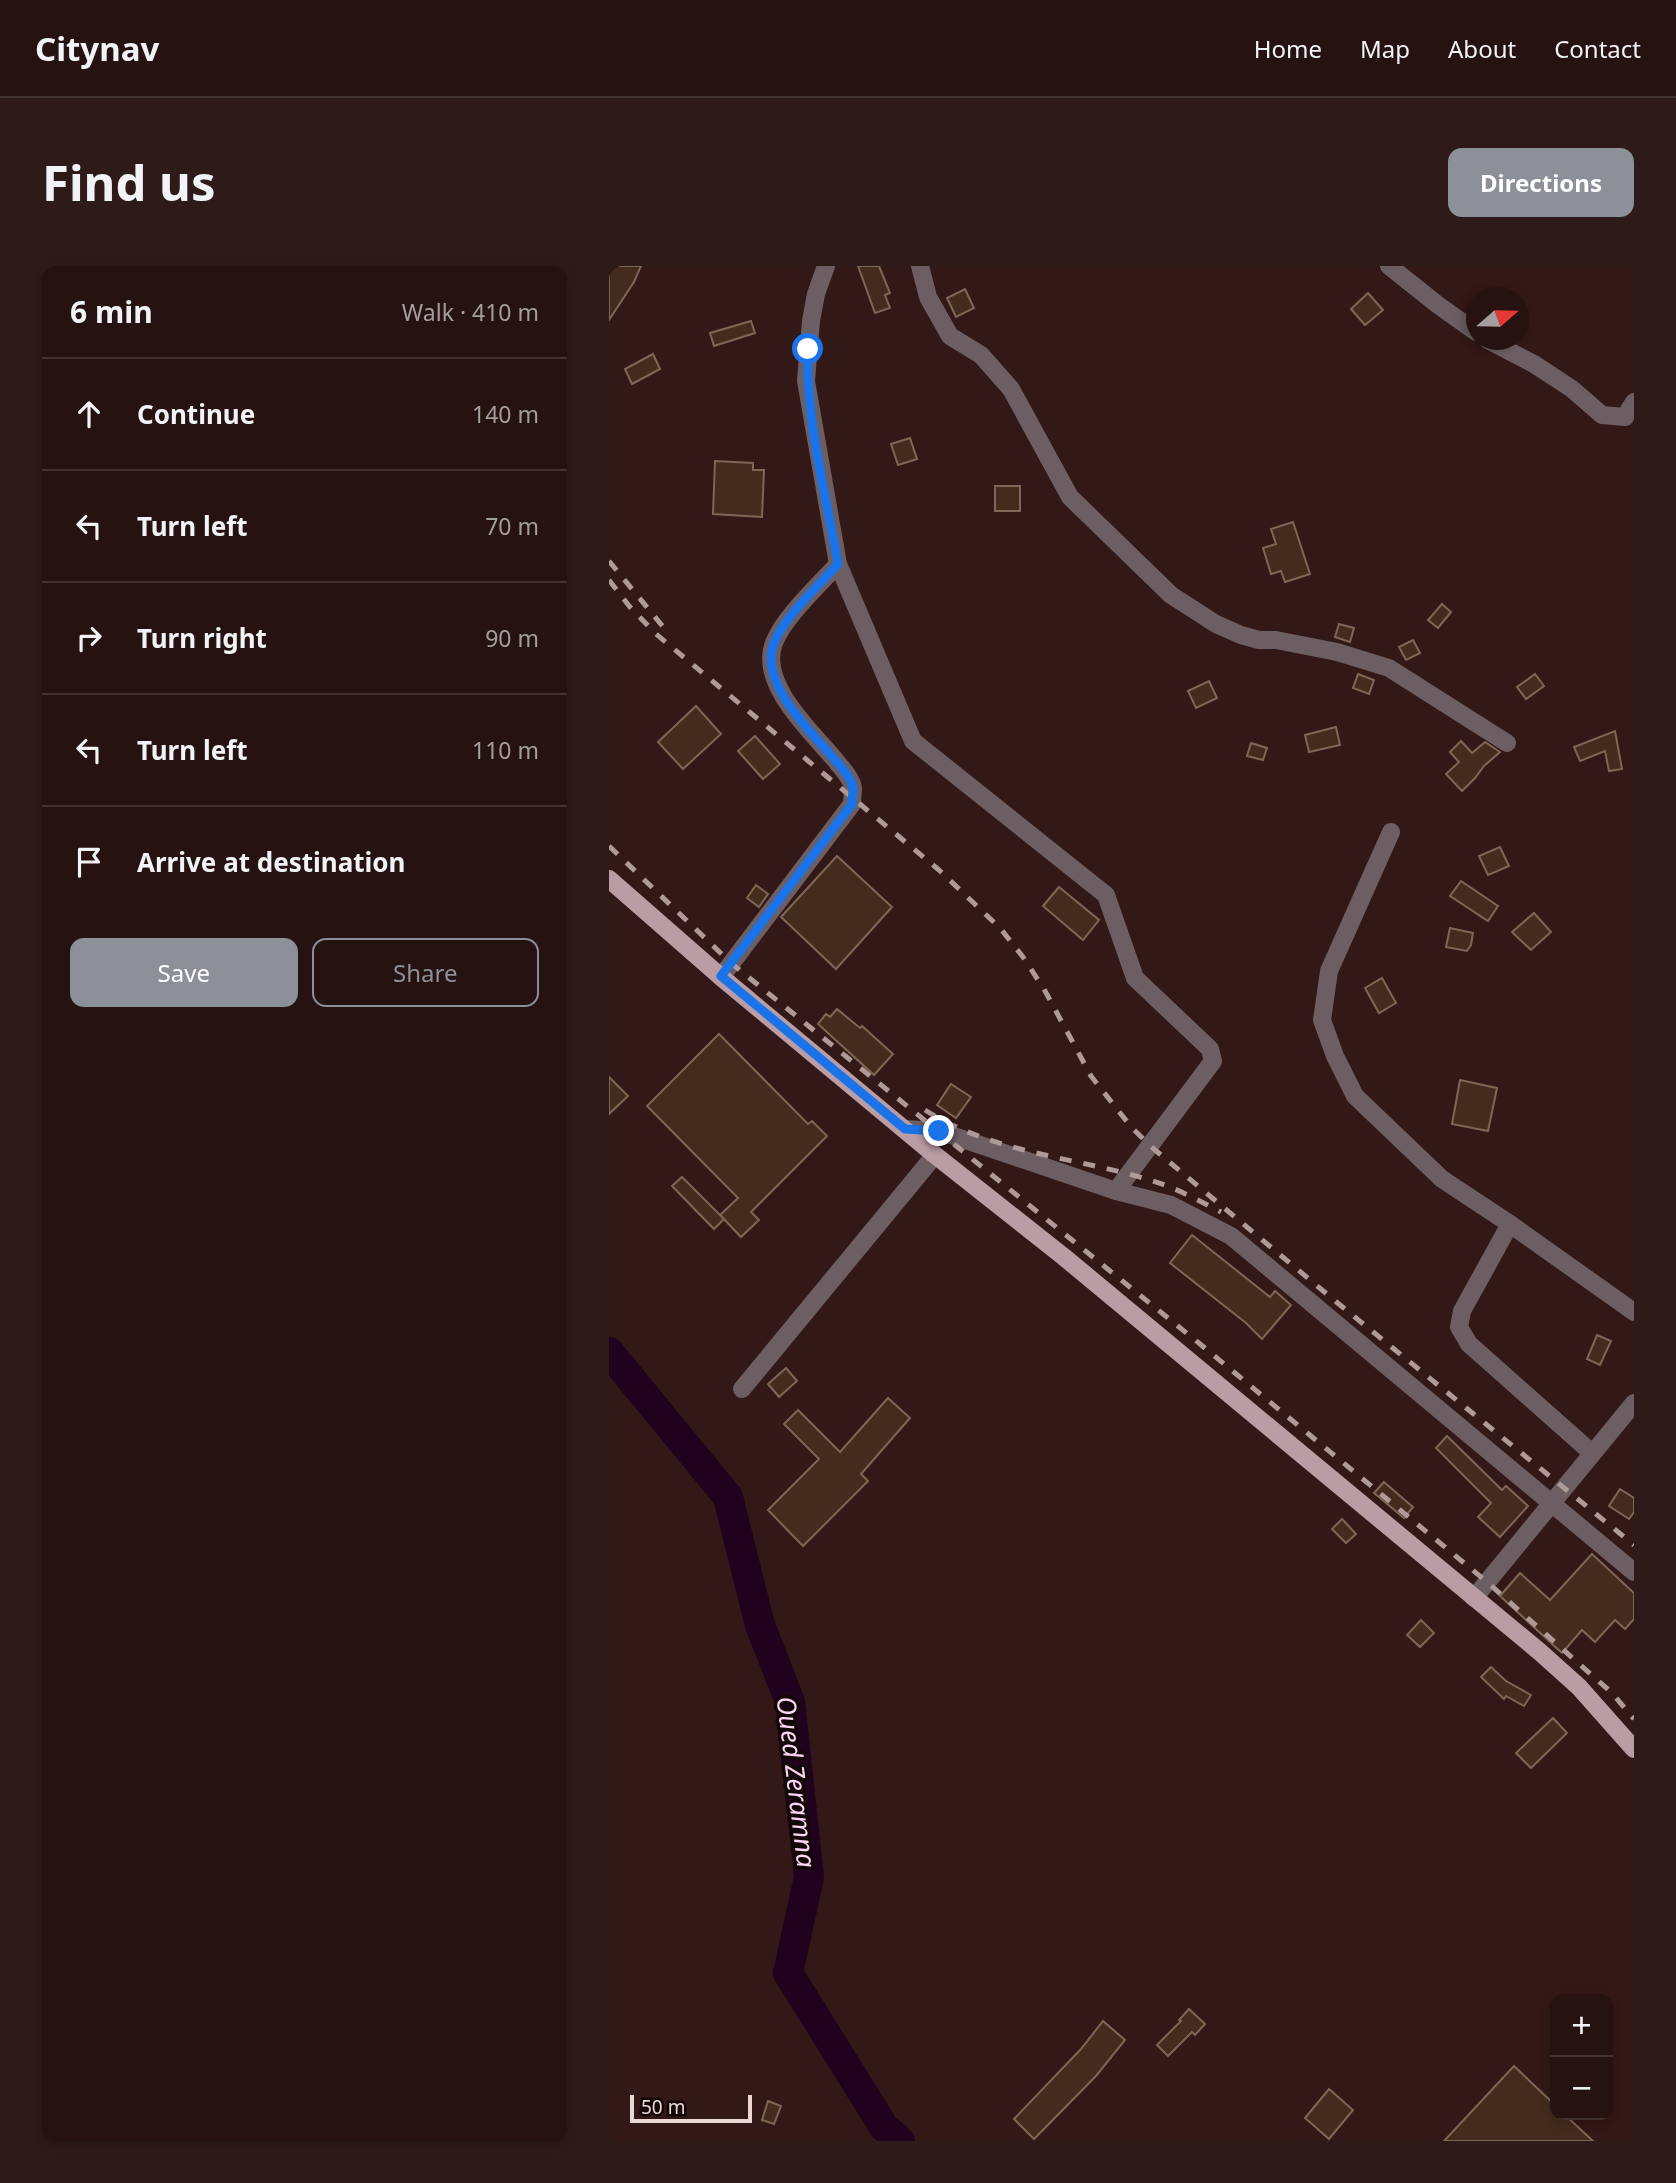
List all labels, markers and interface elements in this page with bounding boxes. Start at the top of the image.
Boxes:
text: Citynav [35,26,159,71]
text: Home [1254,32,1322,65]
text: Map [1360,32,1410,65]
text: About [1448,32,1516,65]
text: Contact [1554,32,1641,65]
button: Directions [1448,148,1634,217]
text: Find us [42,149,216,215]
north arrow [1466,287,1529,350]
text: 6 min [70,291,153,332]
text: Walk · 410 m [402,296,539,328]
route start [792,333,823,364]
icon: ahead [70,395,108,433]
text: Continue [137,396,255,432]
text: 140 m [472,398,539,430]
icon: left [70,507,108,545]
text: Turn left [137,508,248,544]
text: 70 m [485,510,539,542]
icon: right [70,619,108,657]
text: Turn right [137,620,267,656]
text: 90 m [485,622,539,654]
icon: left [70,731,108,769]
text: Turn left [137,732,248,768]
text: 110 m [472,734,539,766]
icon: arrive [70,843,108,881]
text: Arrive at destination [137,844,406,880]
button: Save [70,938,298,1007]
button: Share [312,938,539,1007]
route end [923,1115,954,1146]
water label: Oued Zeramna [769,1694,825,1870]
map controls [1550,1994,1613,2120]
button: + [1550,1994,1613,2057]
button: − [1550,2057,1613,2120]
scale bar [630,2092,753,2124]
text: 50 m [641,2094,685,2120]

